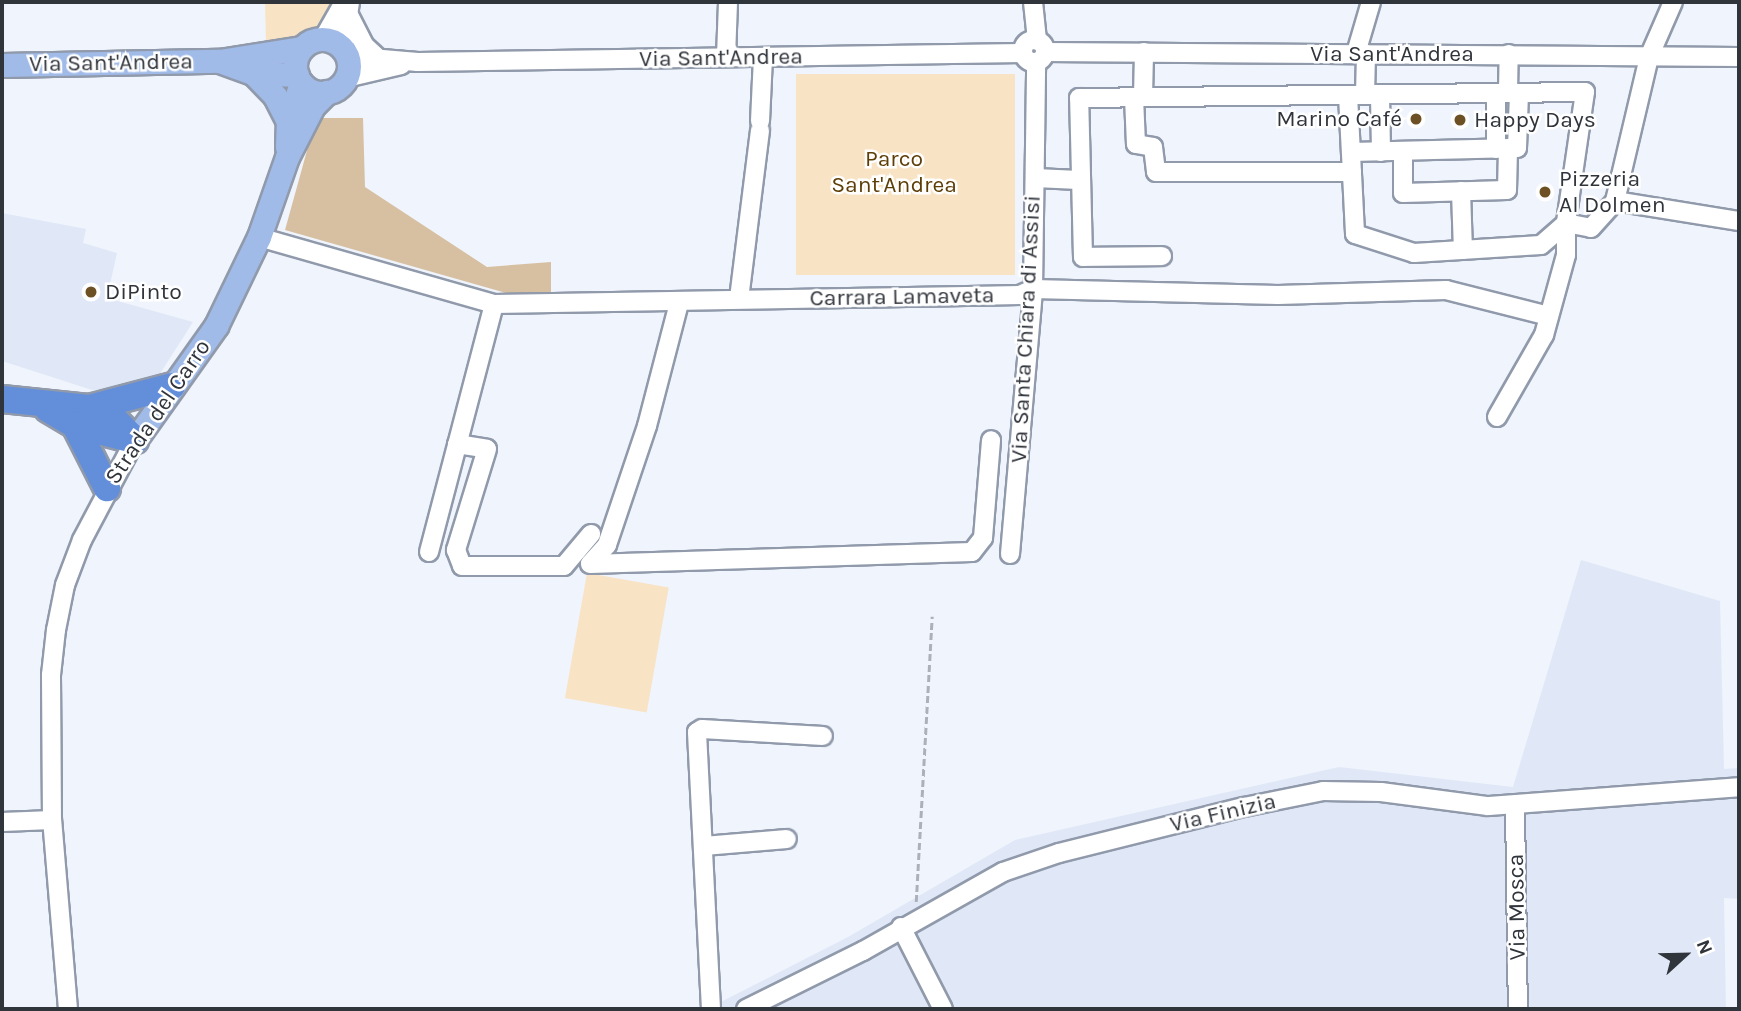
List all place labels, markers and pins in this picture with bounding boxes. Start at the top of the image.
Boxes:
place label: Marino Café [1276,105,1402,133]
place label: Happy Days [1474,106,1596,134]
marker: Marino Café [1408,111,1424,127]
marker: Happy Days [1452,112,1468,128]
place label: Pizzeria Al Dolmen [1559,165,1666,219]
marker: Pizzeria Al Dolmen [1537,184,1553,200]
place label: DiPinto [105,278,182,306]
marker: DiPinto [83,284,99,300]

